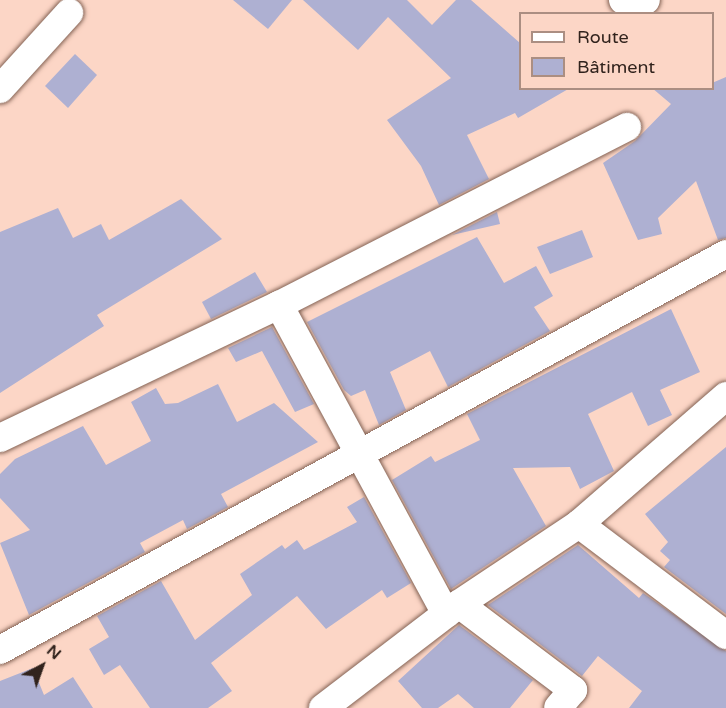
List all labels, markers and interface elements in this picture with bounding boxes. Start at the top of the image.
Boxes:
legend [519,12,714,90]
text: Route [577,26,629,48]
text: Bâtiment [577,56,655,78]
north arrow [12,636,72,696]
text: N [42,641,65,664]

